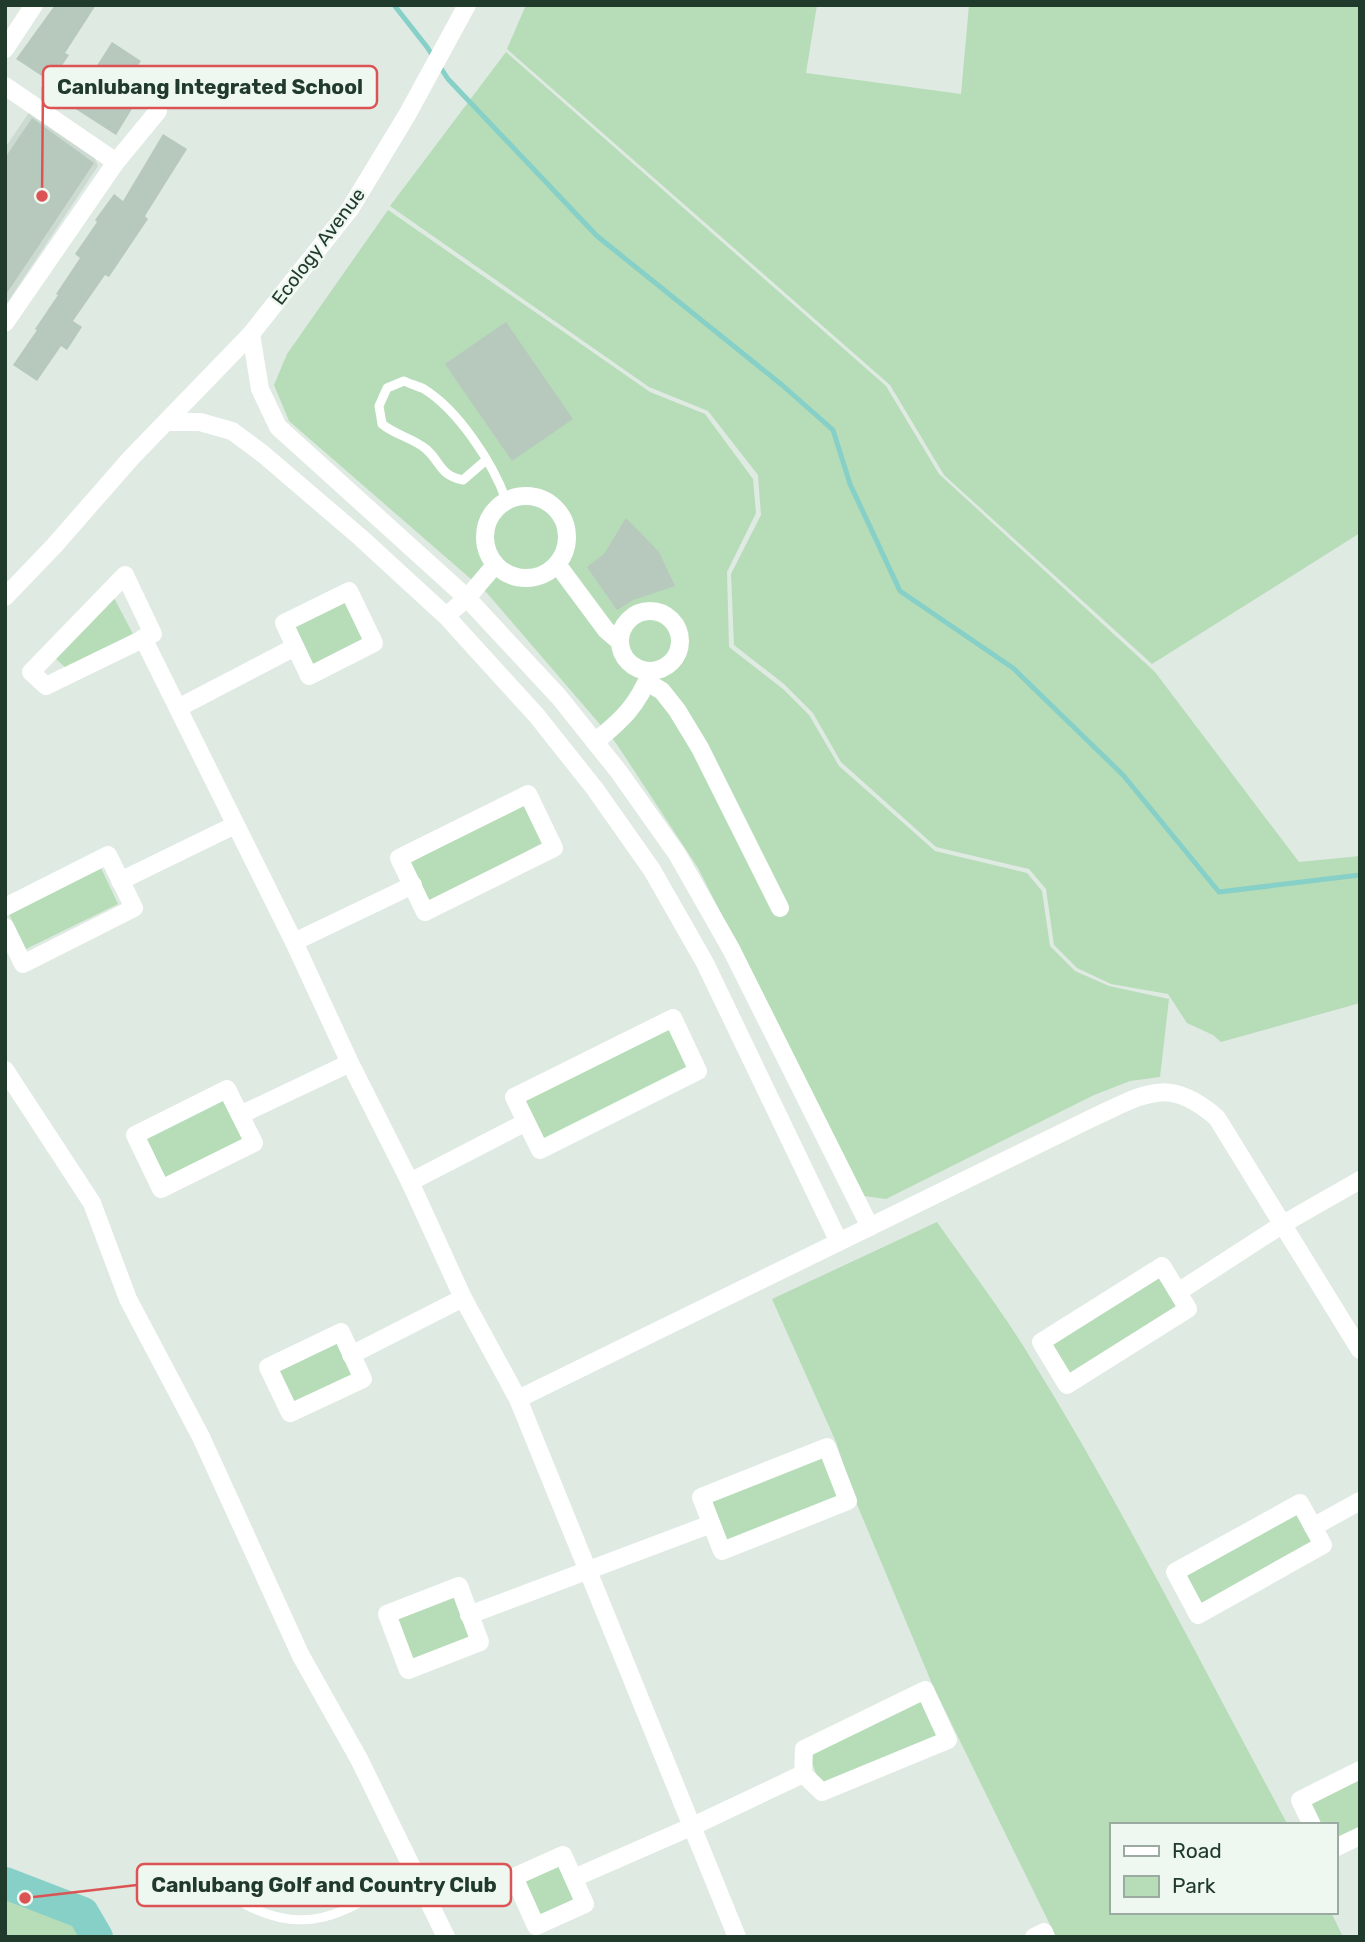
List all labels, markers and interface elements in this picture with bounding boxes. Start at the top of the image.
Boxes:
callout: Canlubang Integrated School [43,66,377,108]
text: Canlubang Integrated School [57,74,363,99]
street label: Ecology Avenue [267,183,370,309]
legend [1110,1823,1337,1914]
text: Road [1172,1838,1222,1863]
callout: Canlubang Golf and Country Club [137,1864,511,1906]
text: Canlubang Golf and Country Club [151,1872,497,1897]
text: Park [1172,1873,1216,1898]

